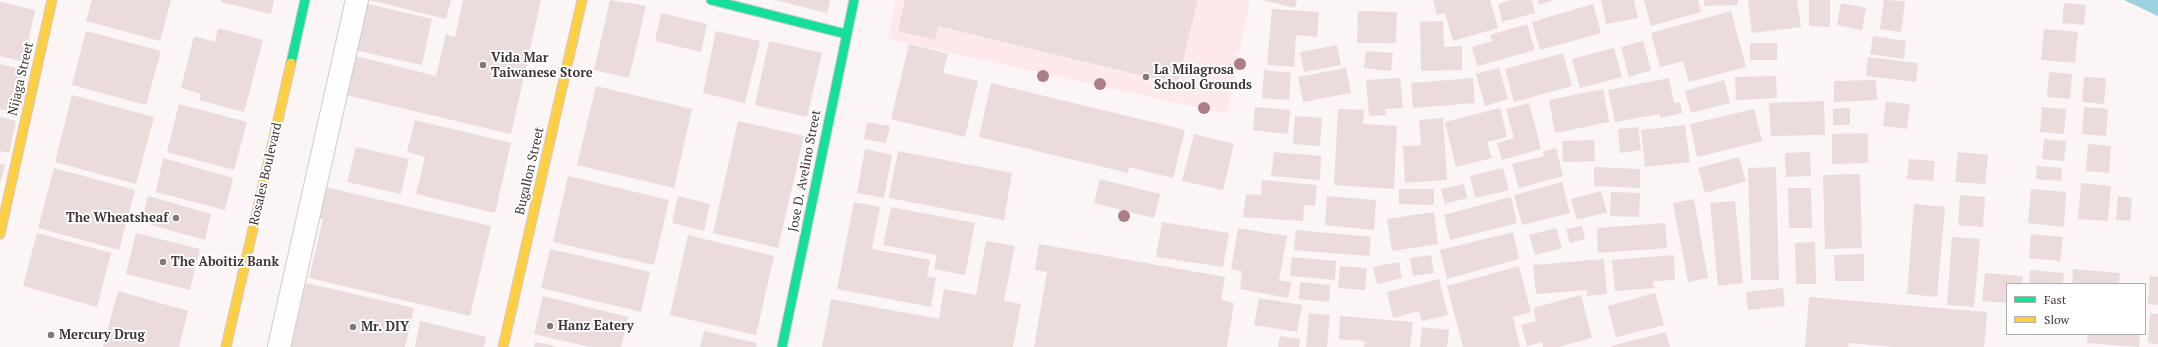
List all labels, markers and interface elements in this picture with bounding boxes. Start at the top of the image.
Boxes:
street label: Nijaga Street [5,41,37,117]
place label: Vida Mar Taiwanese Store [491,50,593,81]
marker: Vida Mar Taiwanese Store [478,60,488,70]
place label: La Milagrosa School Grounds [1154,62,1252,93]
marker: La Milagrosa School Grounds [1141,72,1151,82]
street label: Jose D. Avelino Street [786,109,824,233]
street label: Rosales Boulevard [247,121,285,227]
street label: Bugallon Street [512,126,548,216]
place label: The Wheatsheaf [66,210,168,226]
marker: The Wheatsheaf [171,213,181,223]
place label: The Aboitiz Bank [171,254,279,270]
marker: The Aboitiz Bank [158,257,168,267]
legend [2006,283,2146,335]
text: Fast [2044,292,2066,307]
text: Slow [2044,312,2069,327]
place label: Hanz Eatery [558,318,634,334]
place label: Mr. DIY [361,319,409,335]
marker: Hanz Eatery [545,321,555,331]
marker: Mr. DIY [348,322,358,332]
place label: Mercury Drug [59,327,145,343]
marker: Mercury Drug [46,330,56,340]

